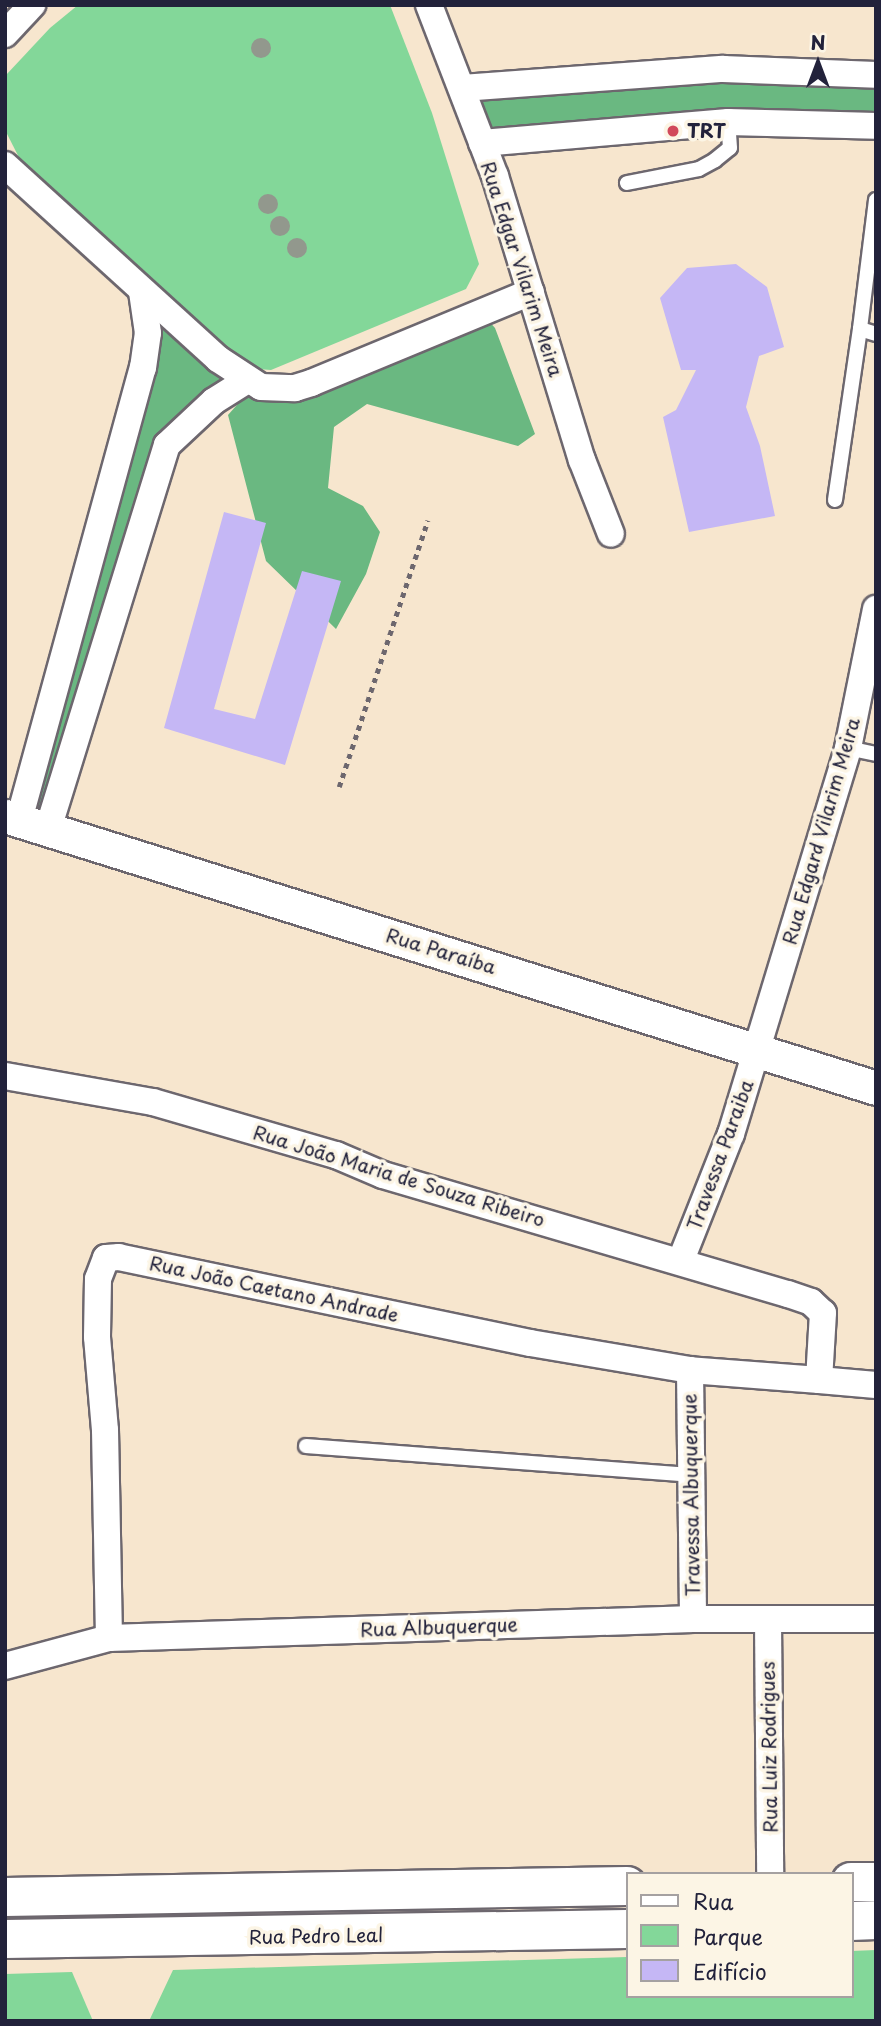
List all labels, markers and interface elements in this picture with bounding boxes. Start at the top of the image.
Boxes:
north arrow [783,28,853,98]
text: N [810,28,826,56]
place label: TRT [687,120,726,142]
marker: TRT [665,123,681,139]
street label: Rua Edgar Vilarim Meira [476,158,568,380]
street label: Rua Edgard Vilarim Meira [777,714,865,948]
street label: Rua Paraíba [383,923,499,979]
street label: Travessa Paraiba [682,1077,758,1233]
street label: Rua João Maria de Souza Ribeiro [250,1121,548,1231]
street label: Rua João Caetano Andrade [147,1251,401,1327]
street label: Travessa Albuquerque [678,1393,704,1597]
street label: Rua Albuquerque [359,1613,519,1641]
street label: Rua Luiz Rodrigues [756,1660,782,1834]
legend [626,1872,853,1998]
text: Rua [693,1885,733,1917]
text: Parque [693,1920,763,1952]
street label: Rua Pedro Leal [247,1923,385,1949]
text: Edifício [693,1955,767,1987]

